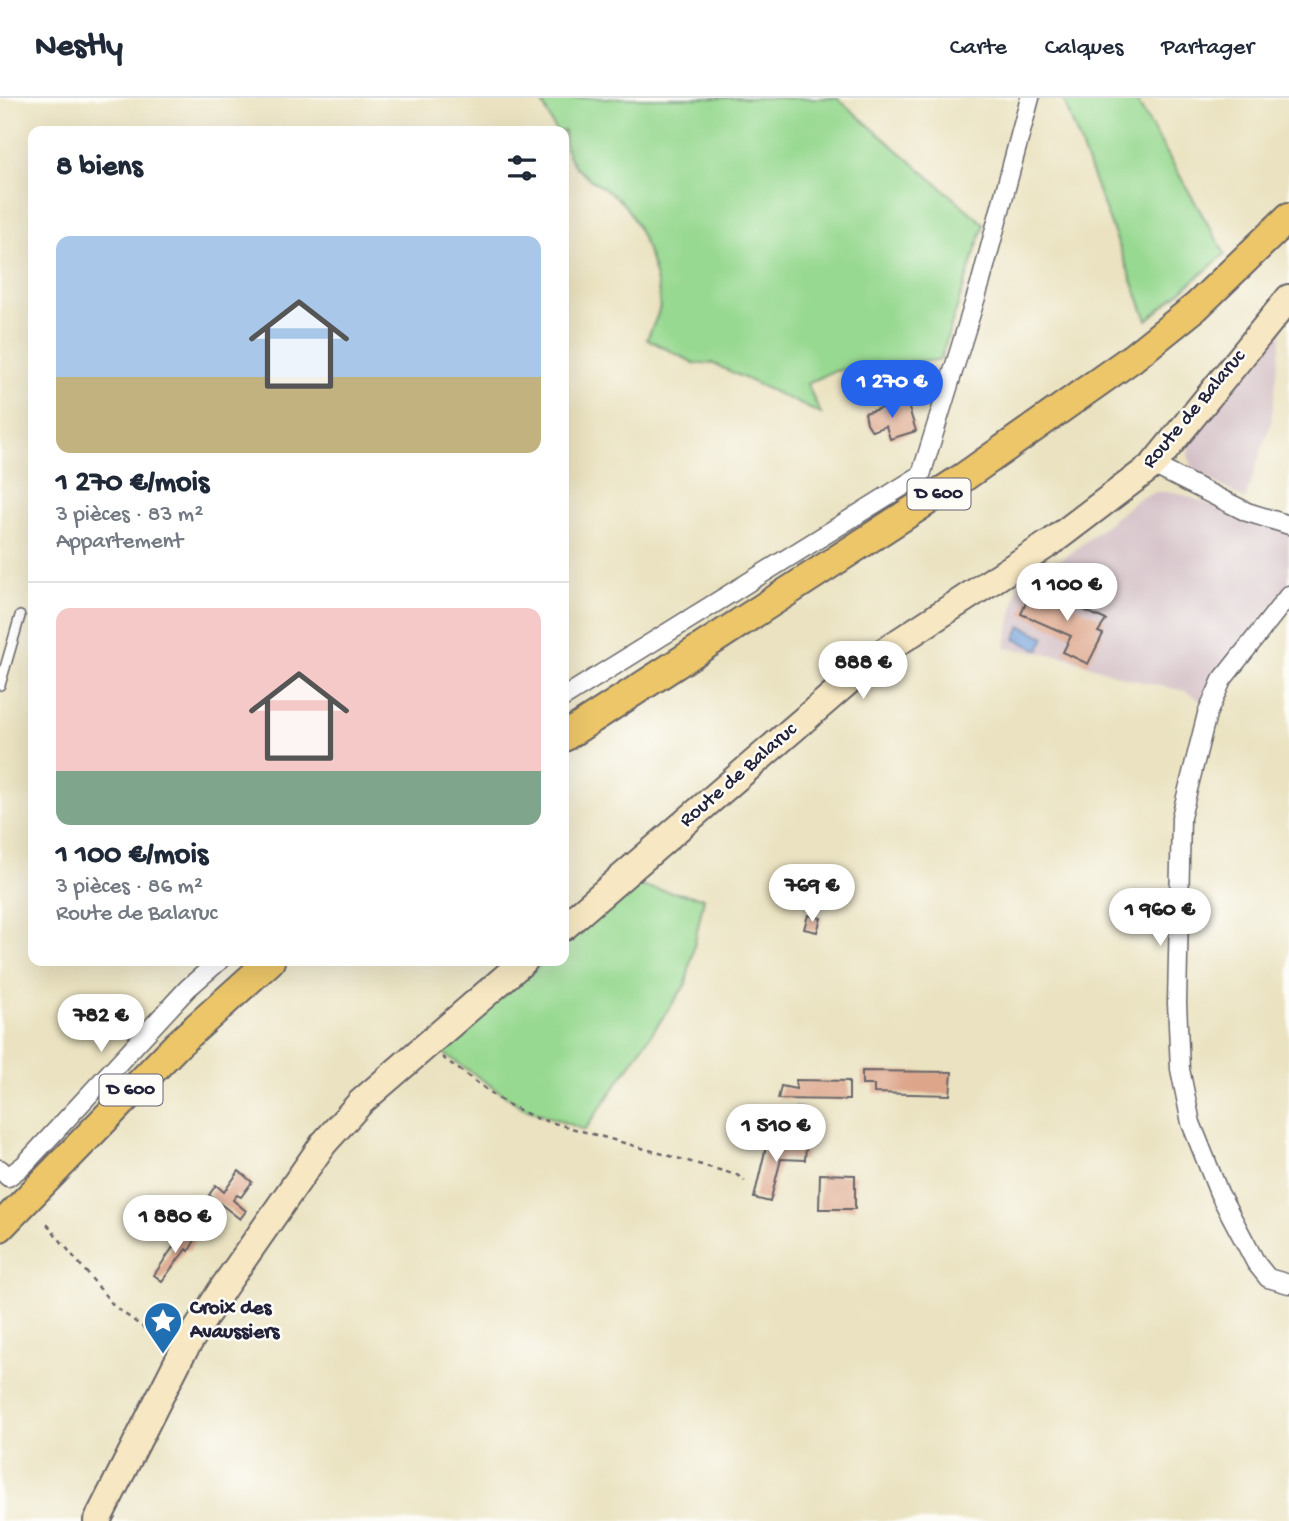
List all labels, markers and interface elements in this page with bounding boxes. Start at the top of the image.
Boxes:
text: Nestly [35,29,123,67]
text: Carte [950,34,1007,63]
text: Calques [1045,34,1123,63]
text: Partager [1161,34,1254,63]
icon: filters [503,149,541,187]
text: 8 biens [56,151,143,186]
icon: home [236,281,362,407]
street label: Route de Balaruc [1138,345,1252,474]
pin: 1 270 € [827,360,957,420]
text: 1 270 € [857,369,927,396]
text: 1 270 €/mois [56,467,209,502]
road number: D 600 [908,478,970,510]
text: 3 pièces · 83 m² [56,502,203,529]
text: Appartement [56,529,183,556]
pin: 1 100 € [1002,564,1132,623]
text: 1 100 € [1032,572,1102,599]
pin: 888 € [814,642,912,701]
text: 888 € [835,650,891,677]
icon: home [236,653,362,779]
street label: Route de Balaruc [675,718,803,834]
text: 1 100 €/mois [56,839,208,874]
pin: 769 € [763,864,861,924]
text: 769 € [785,873,839,900]
text: 3 pièces · 86 m² [56,874,203,901]
pin: 1 960 € [1095,888,1225,948]
text: 1 960 € [1125,897,1195,924]
text: Route de Balaruc [56,901,217,928]
pin: 782 € [52,995,150,1054]
text: 782 € [74,1003,128,1030]
road number: D 600 [100,1074,162,1106]
pin: 1 510 € [711,1104,841,1164]
text: 1 510 € [742,1113,810,1140]
pin: 1 880 € [110,1196,240,1255]
text: 1 880 € [139,1204,211,1231]
place label: Croix des Avaussiers [189,1297,280,1346]
place icon: Croix des Avaussiers [142,1300,184,1355]

